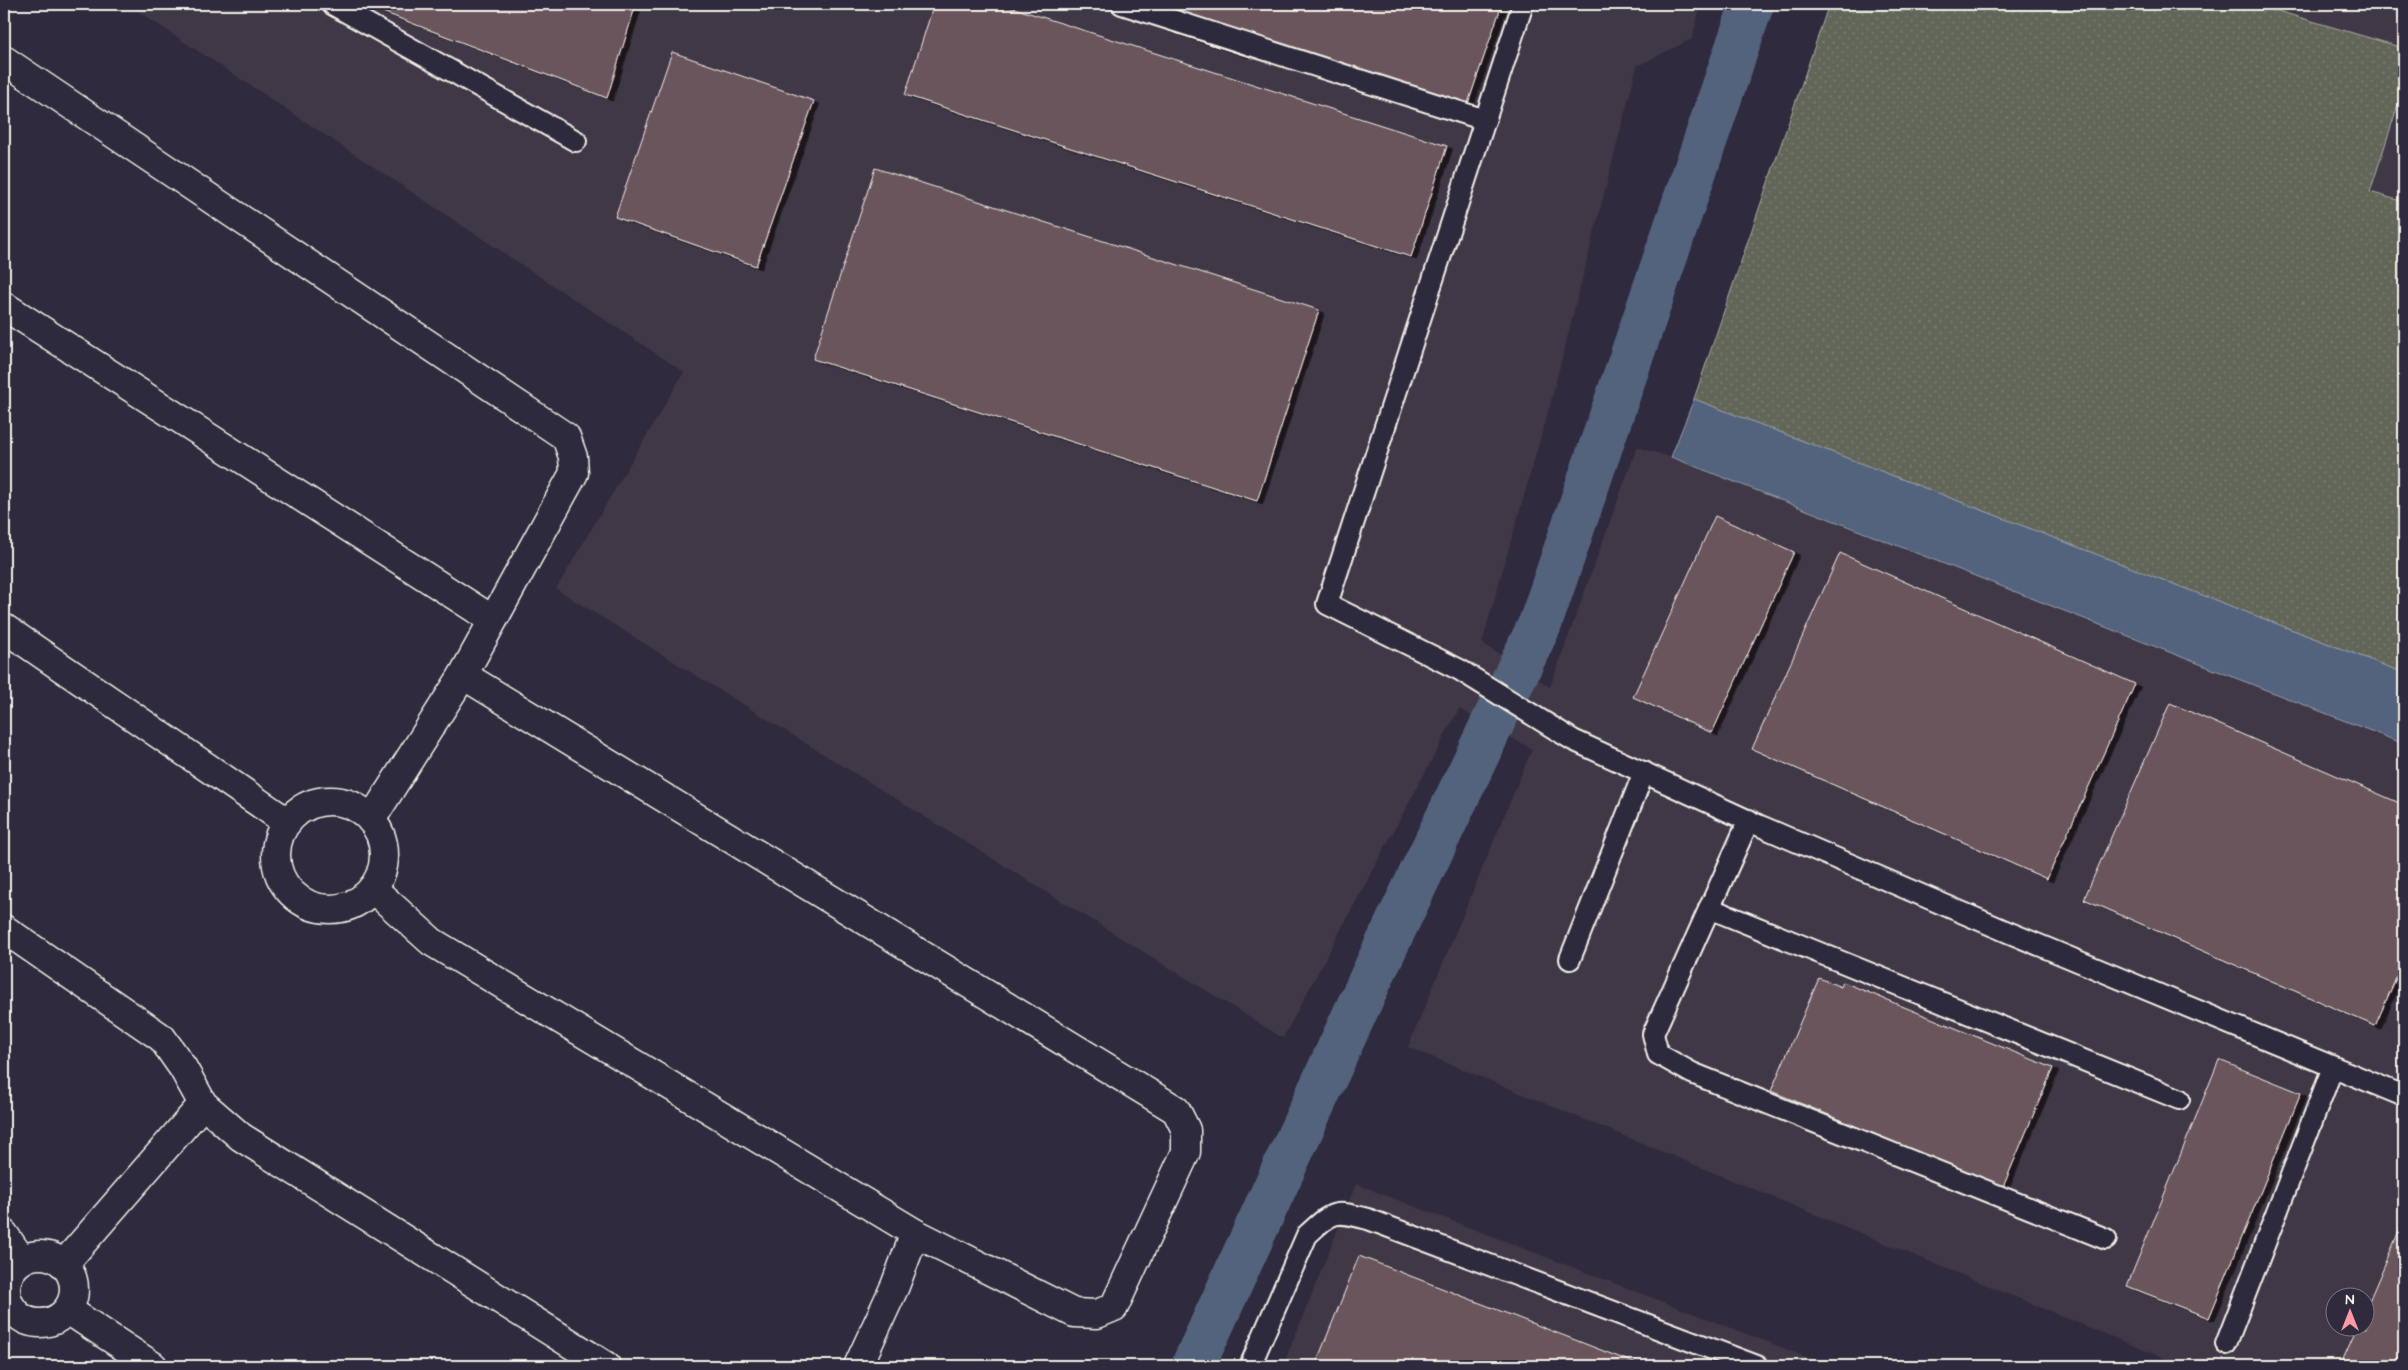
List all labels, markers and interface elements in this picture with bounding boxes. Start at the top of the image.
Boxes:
north arrow [2326,1288,2376,1338]
text: N [2346,1290,2355,1310]

